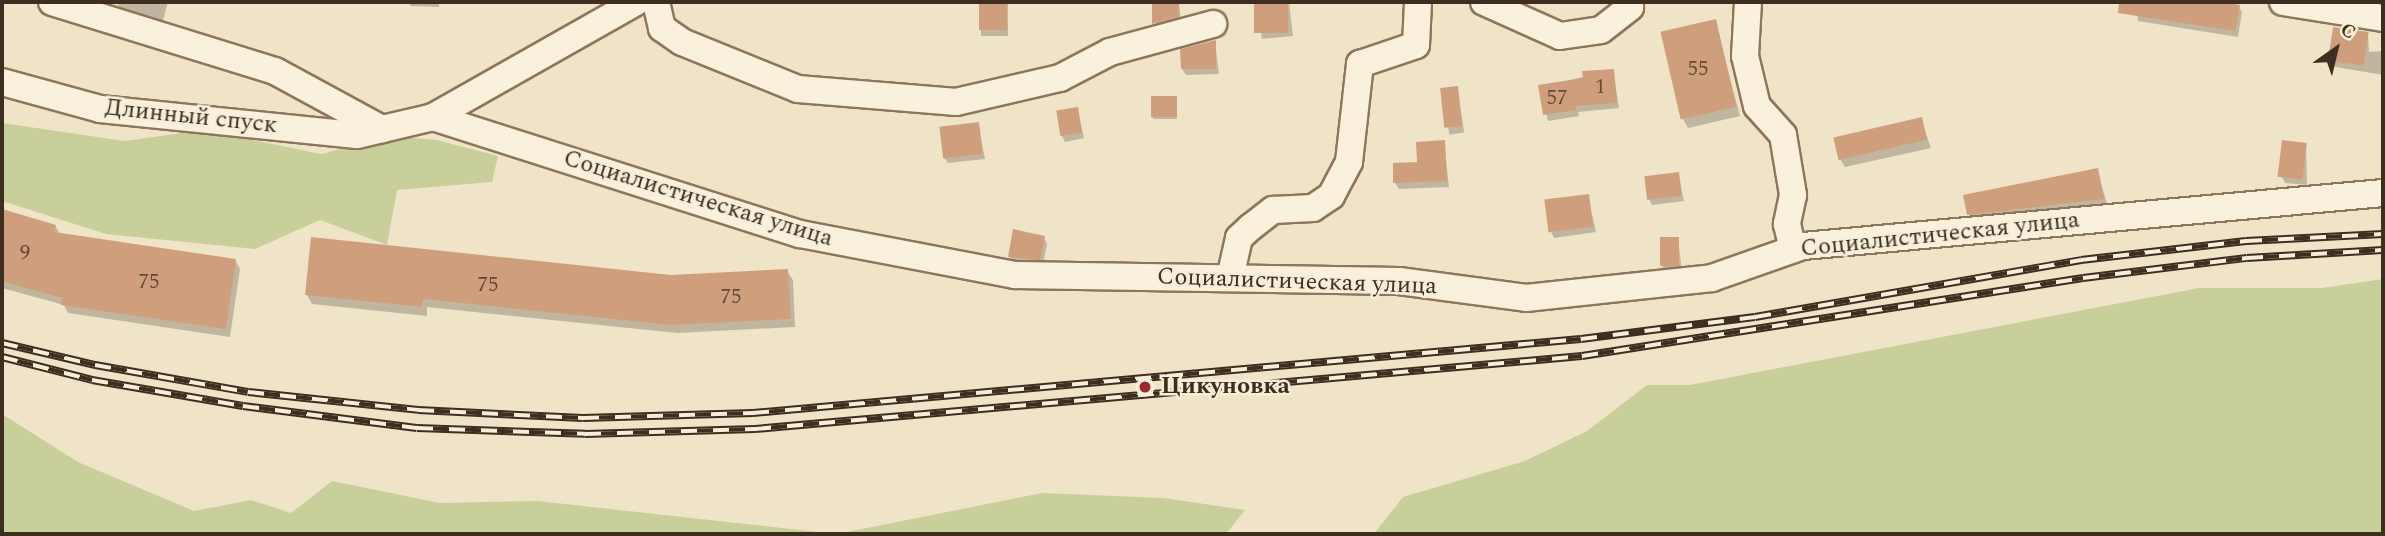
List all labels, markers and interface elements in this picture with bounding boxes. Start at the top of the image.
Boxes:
north arrow [2301,14,2371,84]
text: С [2334,15,2362,47]
house number: 55 [1688,56,1708,82]
house number: 1 [1595,74,1605,100]
house number: 57 [1547,85,1567,111]
street label: Длинный спуск [103,94,279,140]
street label: Социалистическая улица [560,144,836,254]
street label: Социалистическая улица [1799,206,2081,264]
house number: 9 [20,240,30,266]
street label: Социалистическая улица [1157,263,1437,301]
house number: 75 [139,269,159,295]
house number: 75 [478,272,498,298]
house number: 75 [721,284,741,310]
place label: Цикуновка [1161,373,1290,401]
marker: Цикуновка [1135,377,1155,397]

